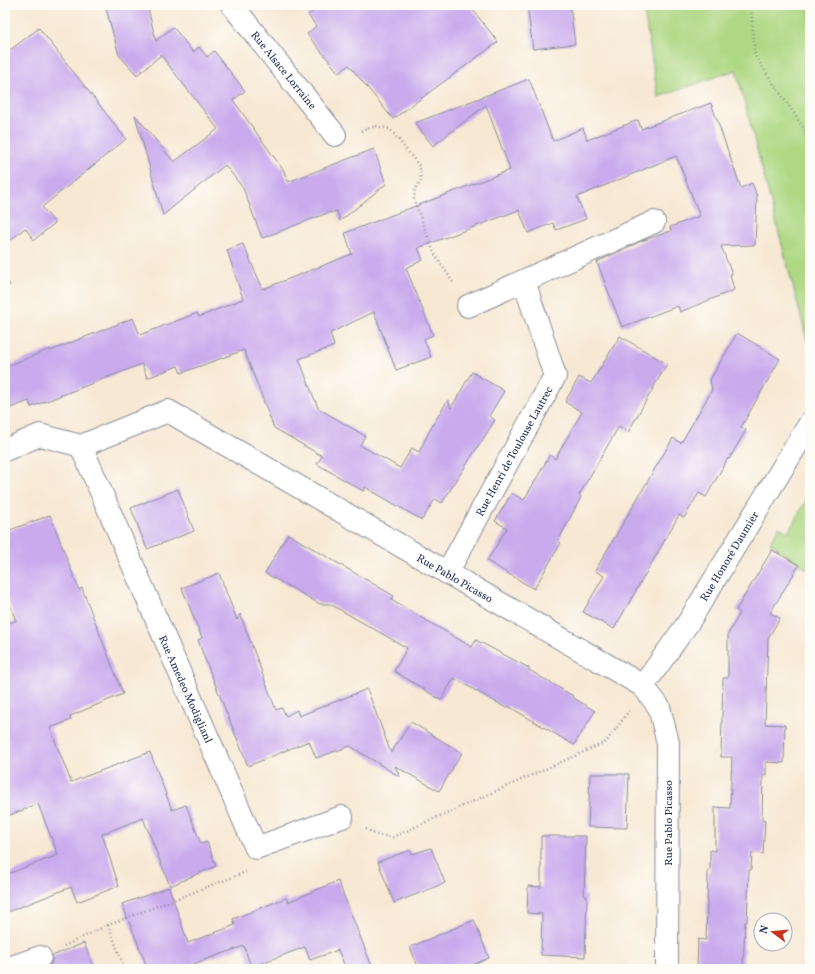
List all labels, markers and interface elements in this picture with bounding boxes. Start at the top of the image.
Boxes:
street label: Rue Alsace Lorraine [247,29,319,113]
street label: Rue Henri de Toulouse Lautrec [473,384,557,519]
street label: Rue Honoré Daumier [698,509,763,604]
street label: Rue Pablo Picasso [413,551,495,607]
street label: Rue Amedeo Modiglianl [154,633,215,746]
street label: Rue Pablo Picasso [662,780,677,866]
north arrow [753,912,793,952]
text: N [757,924,773,936]

